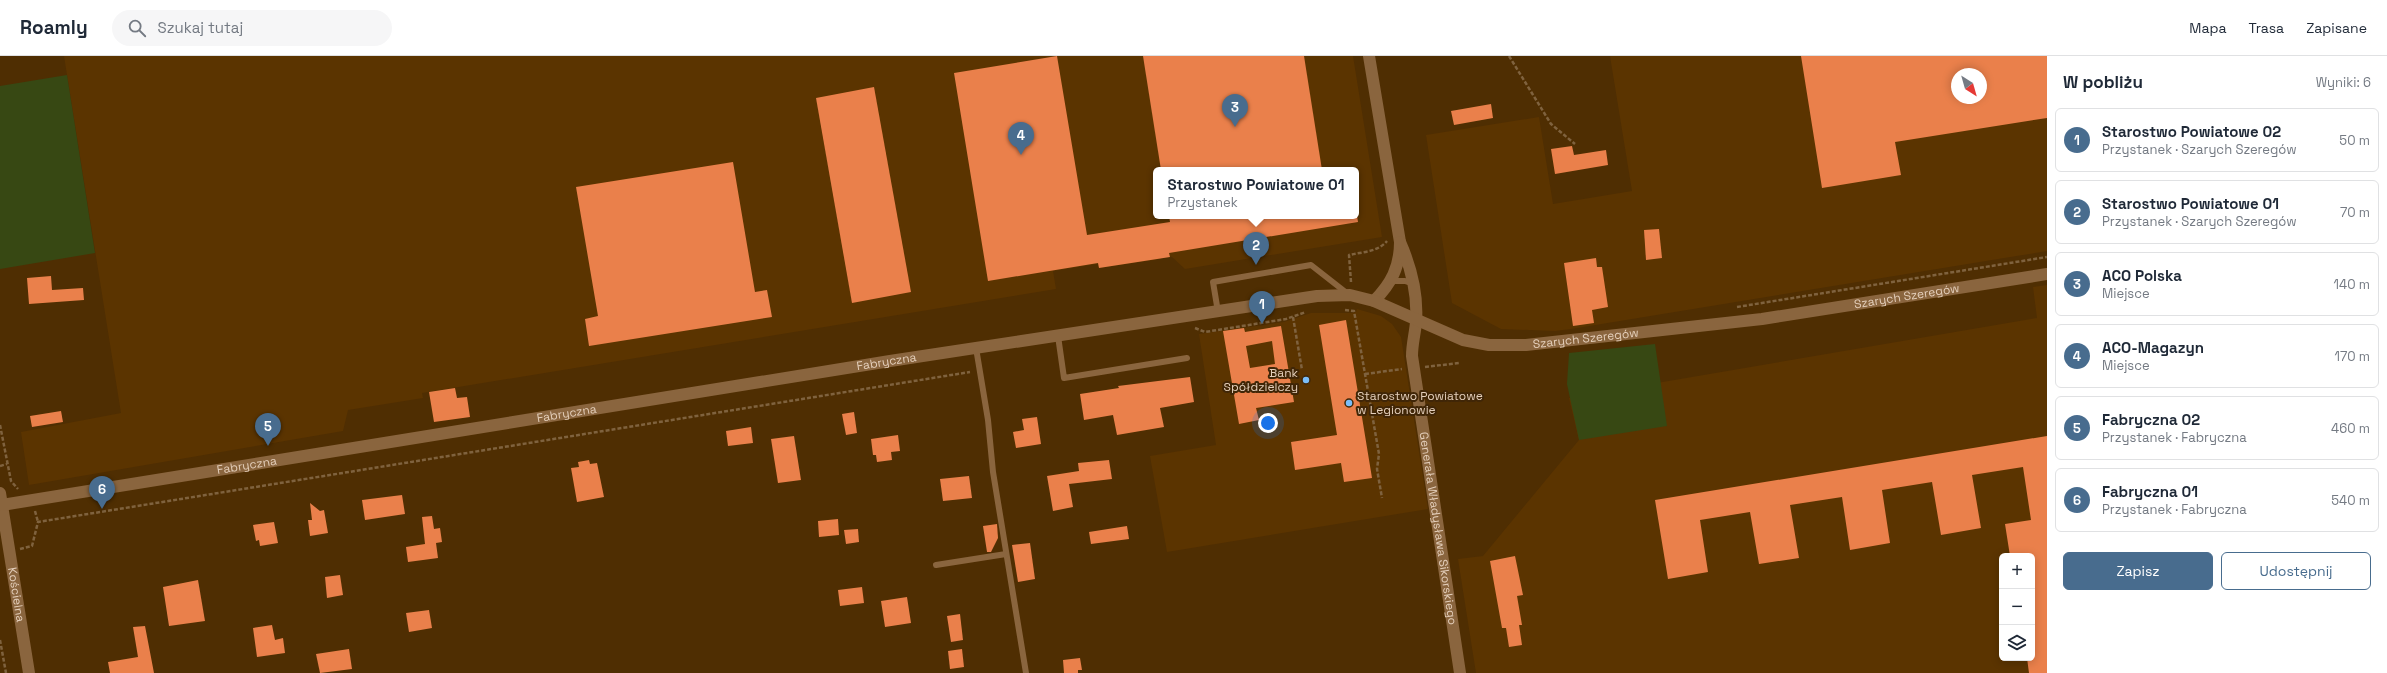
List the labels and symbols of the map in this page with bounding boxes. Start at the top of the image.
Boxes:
north arrow [1951,68,1987,104]
pin: 3 [1222,94,1248,127]
pin: 4 [1008,122,1034,155]
pin: 2 [1243,232,1269,265]
street label: Szarych Szeregów [1853,280,1961,312]
pin: 1 [1249,291,1275,324]
street label: Szarych Szeregów [1532,325,1640,352]
street label: Fabryczna [855,349,918,374]
place label: Bank Spółdzielczy [1224,365,1299,395]
marker: Bank Spółdzielczy [1301,375,1311,385]
place label: Starostwo Powiatowe w Legionowie [1357,388,1483,418]
marker: Starostwo Powiatowe w Legionowie [1344,398,1354,408]
street label: Fabryczna [536,401,598,426]
pin: 5 [255,413,281,446]
your location [1258,413,1278,433]
street label: Generała Władysława Sikorskiego [1416,431,1461,626]
street label: Fabryczna [216,453,278,478]
pin: 6 [89,476,115,509]
street label: Kościelna [4,566,29,623]

